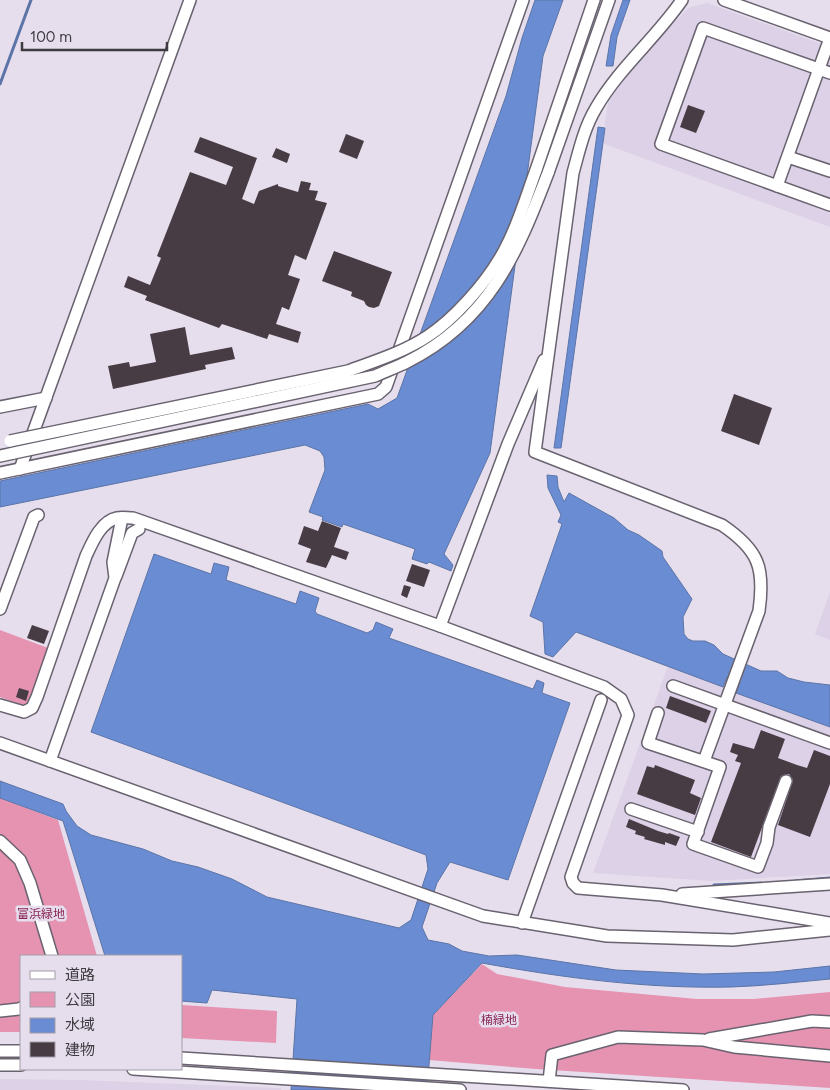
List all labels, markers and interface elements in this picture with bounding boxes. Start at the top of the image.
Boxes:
scale bar [22,20,168,52]
text: 100 m [30,28,72,46]
park label: 富浜緑地 [17,907,65,921]
legend [20,955,182,1070]
text: 道路 [65,966,95,984]
text: 公園 [65,991,95,1009]
park label: 楠緑地 [481,1013,517,1027]
text: 水域 [65,1016,95,1034]
text: 建物 [65,1041,95,1059]

